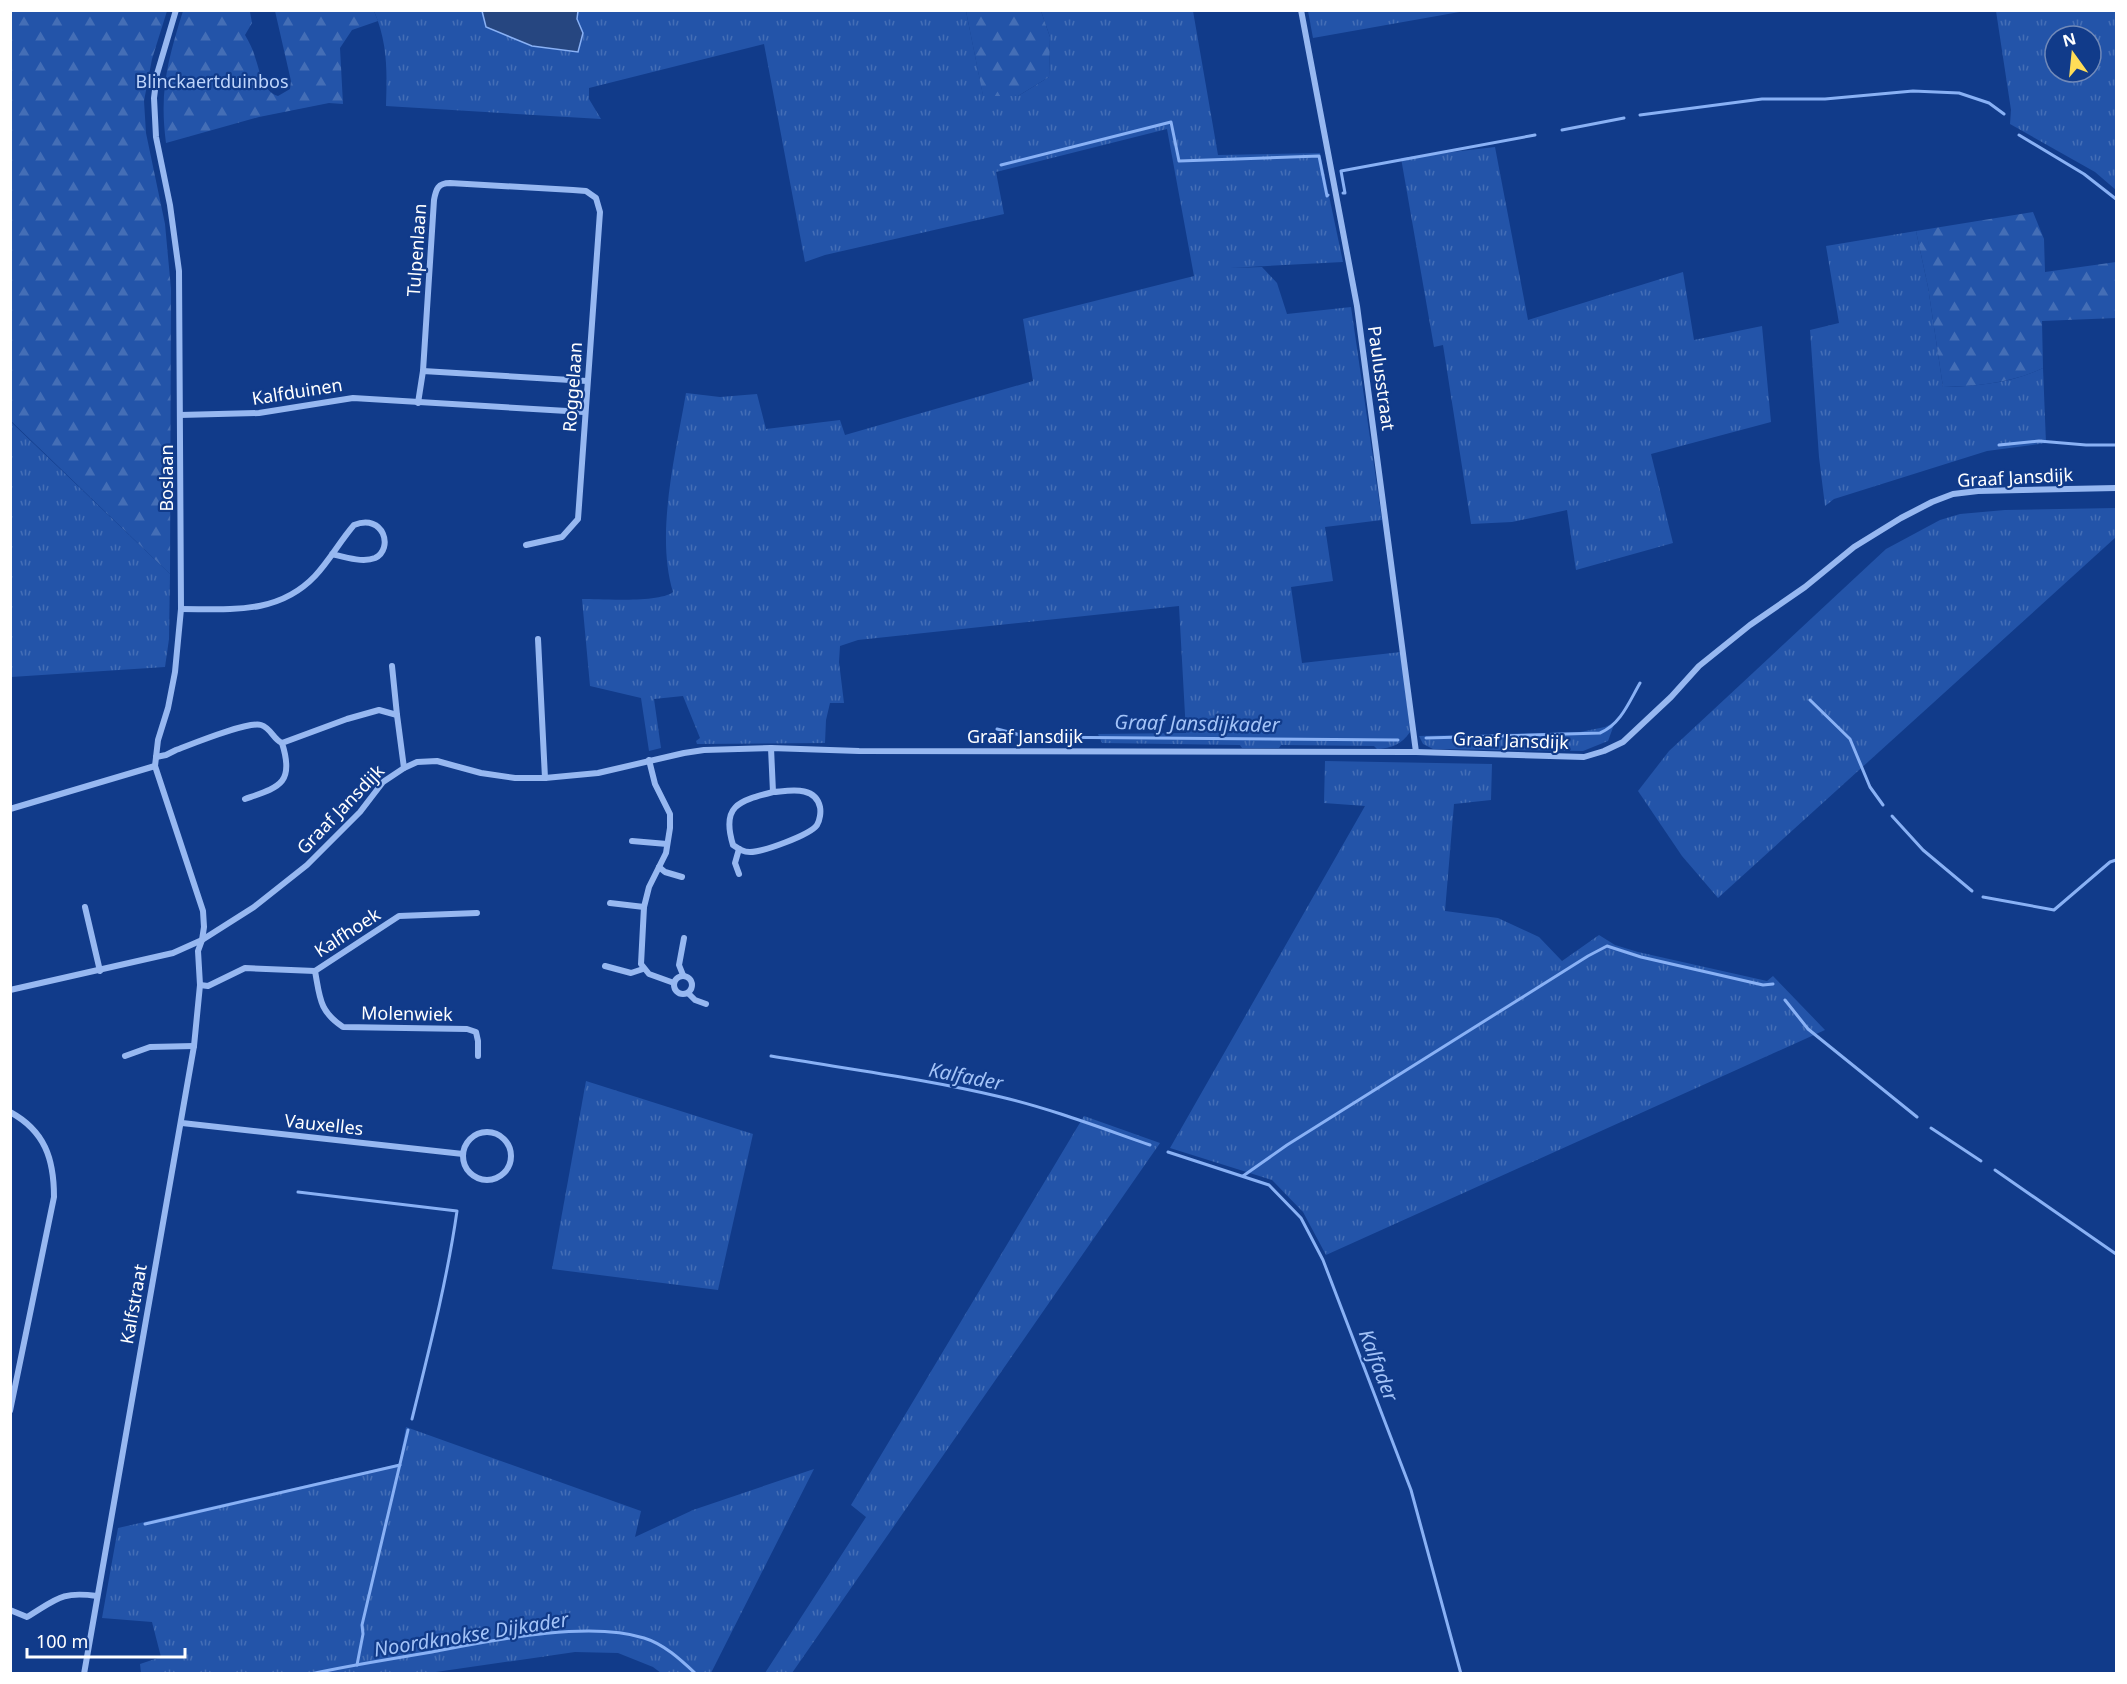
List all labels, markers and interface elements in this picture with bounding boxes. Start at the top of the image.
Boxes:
north arrow [2043,24,2103,84]
text: N [2060,27,2078,52]
park label: Blinckaertduinbos [135,69,289,93]
street label: Tulpenlaan [401,203,431,297]
street label: Paulusstraat [1363,324,1401,432]
street label: Roggelaan [557,341,587,433]
street label: Kalfduinen [250,372,344,410]
street label: Boslaan [154,444,178,512]
street label: Graaf Jansdijk [1956,462,2074,492]
water label: Graaf Jansdijkader [1114,708,1281,738]
street label: Graaf Jansdijk [967,724,1083,748]
street label: Graaf Jansdijk [1453,726,1570,754]
street label: Graaf Jansdijk [291,759,389,859]
street label: Kalfhoek [309,902,385,962]
street label: Molenwiek [361,1000,453,1026]
water label: Kalfader [927,1056,1006,1097]
street label: Vauxelles [283,1108,365,1140]
street label: Kalfstraat [114,1262,152,1346]
water label: Kalfader [1353,1325,1405,1406]
water label: Noordknokse Dijkader [372,1605,571,1663]
scale bar [27,1621,184,1659]
text: 100 m [36,1629,88,1653]

